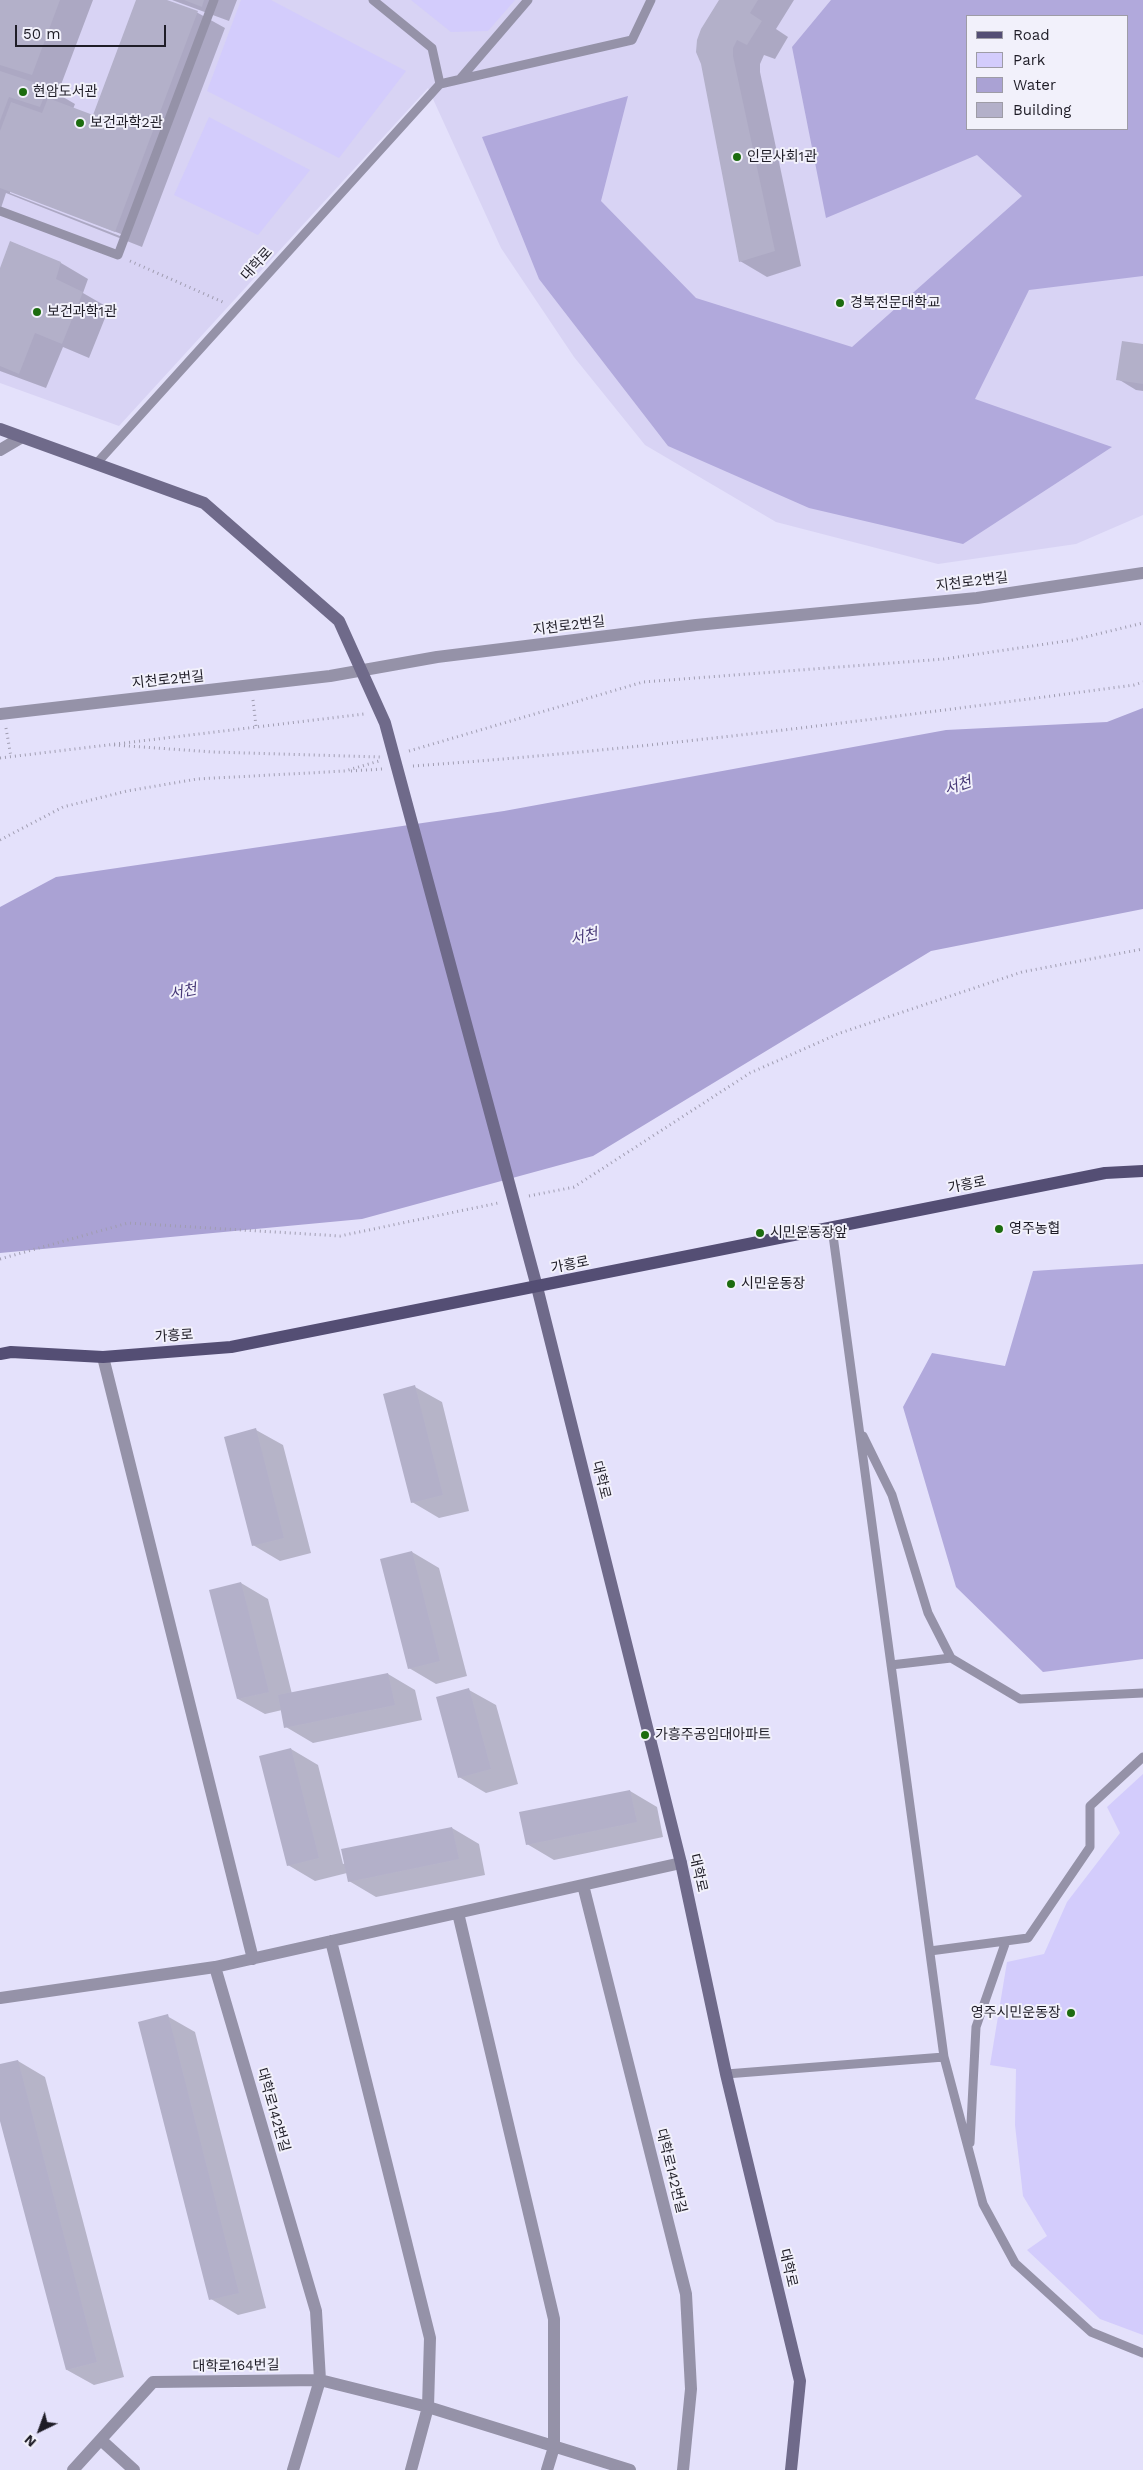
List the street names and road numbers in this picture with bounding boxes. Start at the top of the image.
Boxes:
street label: 대학로 [238,244,276,284]
street label: 지천로2번길 [935,569,1009,595]
street label: 지천로2번길 [532,613,606,639]
street label: 지천로2번길 [131,668,205,692]
street label: 가흥로 [946,1173,988,1197]
street label: 가흥로 [549,1253,591,1277]
street label: 가흥로 [154,1326,194,1346]
street label: 대학로 [588,1459,614,1501]
street label: 대학로 [685,1852,711,1894]
street label: 대학로142번길 [253,2066,293,2154]
street label: 대학로142번길 [652,2127,690,2215]
street label: 대학로 [775,2247,801,2289]
street label: 대학로164번길 [192,2357,280,2375]

